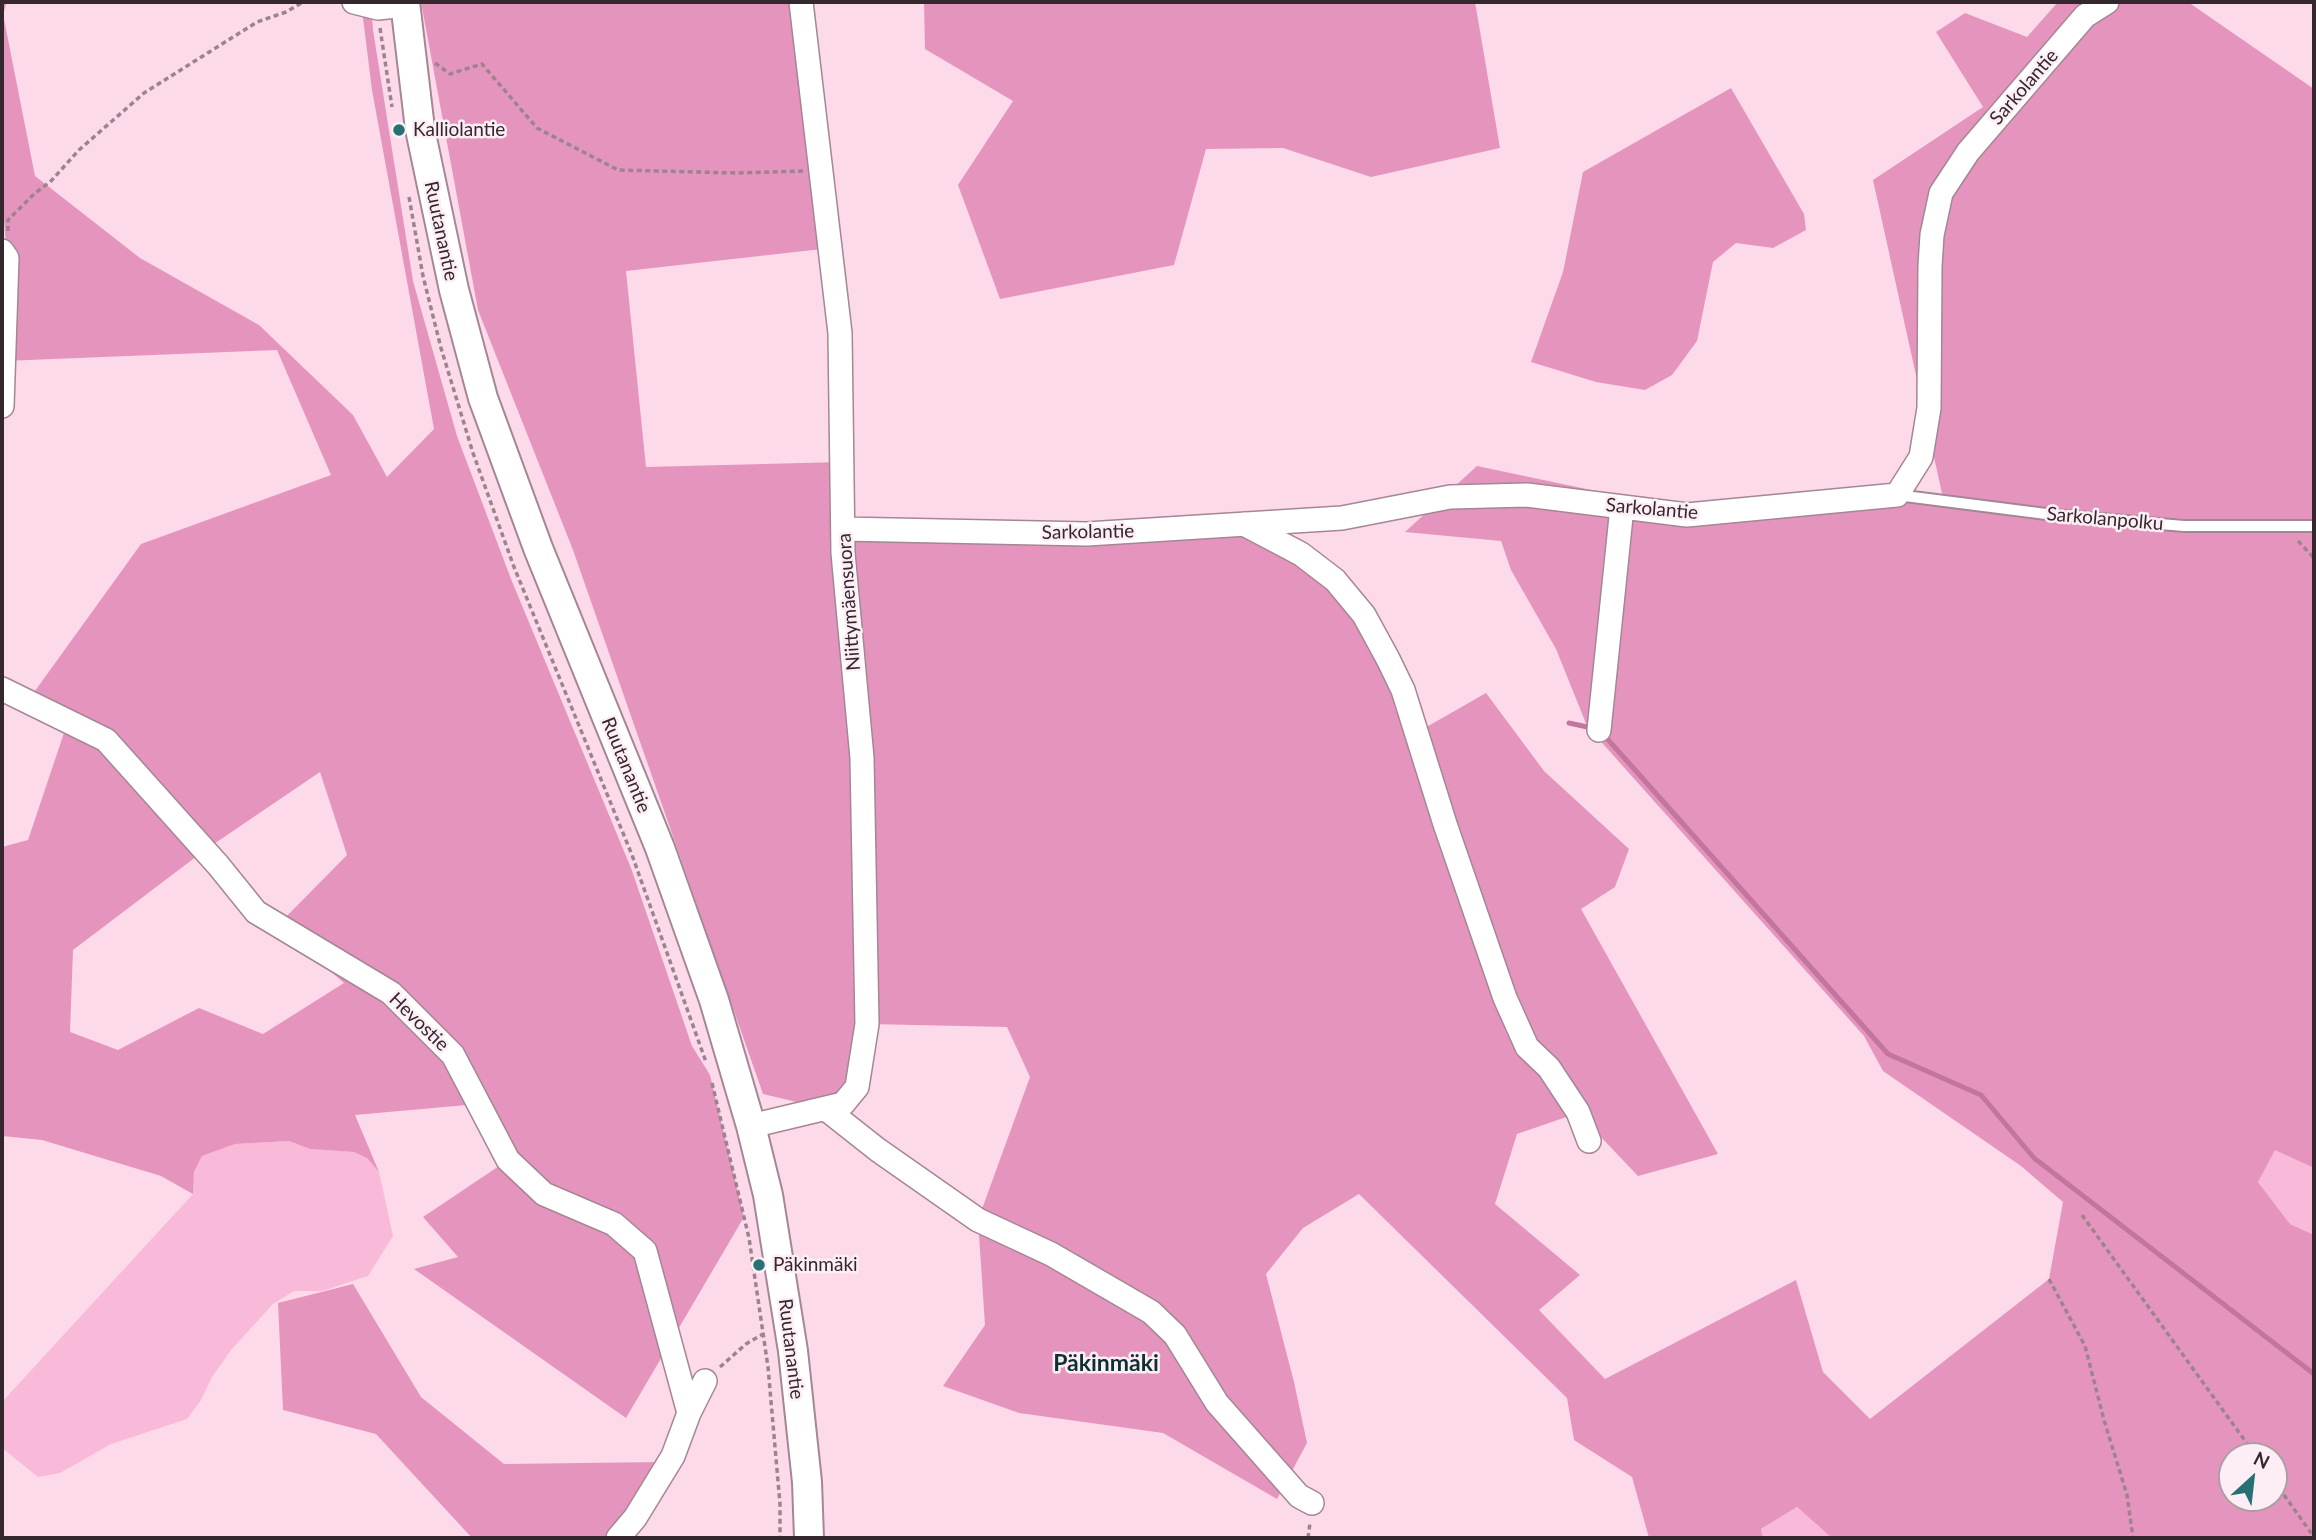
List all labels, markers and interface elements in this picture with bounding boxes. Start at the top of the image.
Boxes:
street label: Sarkolantie [1985,45,2063,129]
place label: Kalliolantie [413,119,505,141]
marker: Kalliolantie [391,122,407,138]
street label: Ruutanantie [419,179,463,283]
street label: Sarkolantie [1605,494,1699,524]
street label: Sarkolanpolku [2046,503,2164,535]
street label: Sarkolantie [1042,520,1134,544]
street label: Niittymäensuora [833,532,865,672]
street label: Ruutanantie [596,714,656,816]
street label: Hevostie [384,988,454,1056]
place label: Päkinmäki [773,1254,858,1276]
marker: Päkinmäki [751,1257,767,1273]
street label: Ruutanantie [774,1297,808,1401]
district label: Päkinmäki [1053,1350,1159,1378]
north arrow [2218,1442,2288,1512]
text: N [2250,1446,2274,1473]

